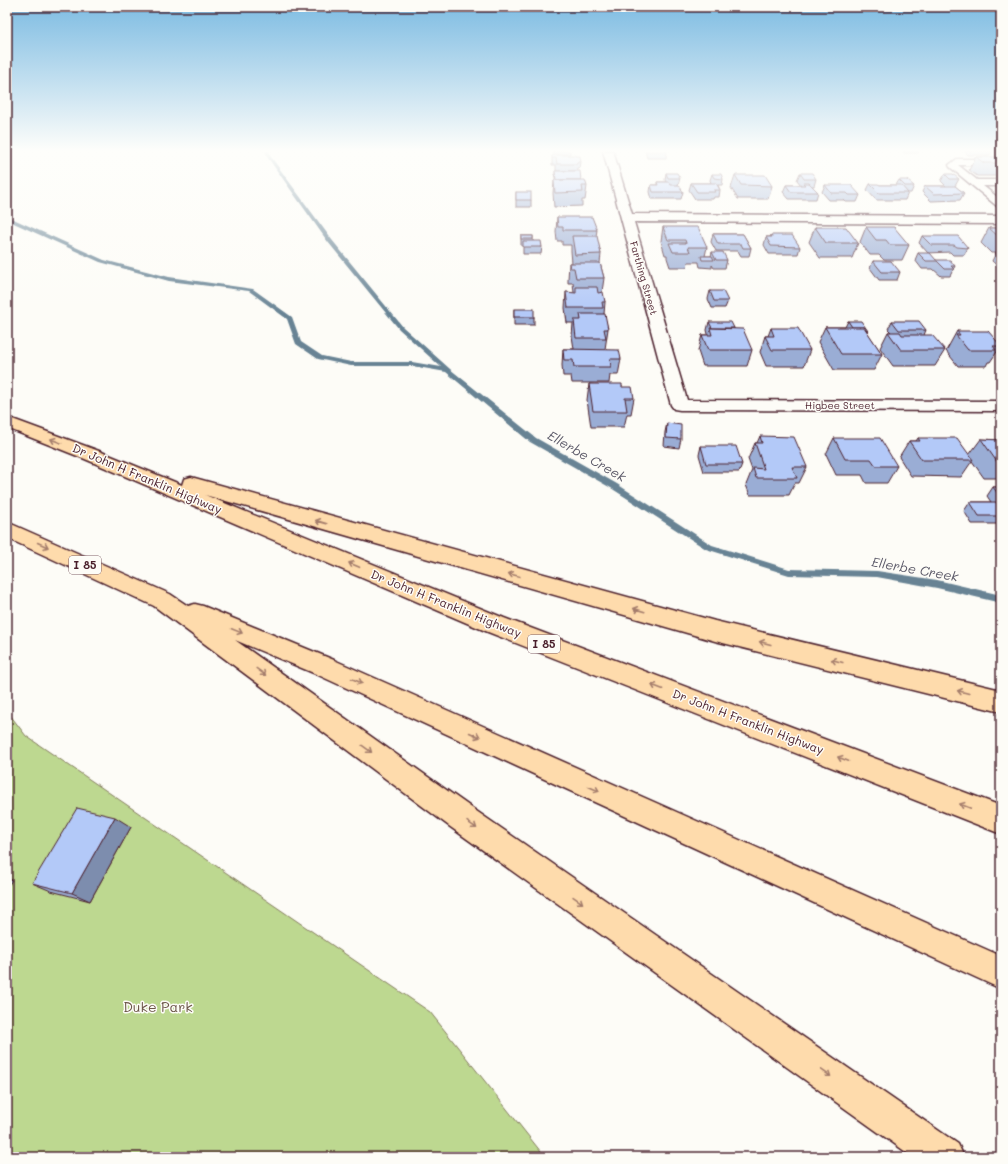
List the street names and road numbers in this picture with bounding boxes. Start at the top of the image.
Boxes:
street label: Farthing Street [627,239,661,317]
street label: Higbee Street [805,398,875,412]
street label: Dr John H Franklin Highway [70,439,225,517]
road number: I 85 [69,556,101,574]
street label: Dr John H Franklin Highway [369,566,524,641]
road number: I 85 [528,635,560,653]
street label: Dr John H Franklin Highway [670,685,826,757]

